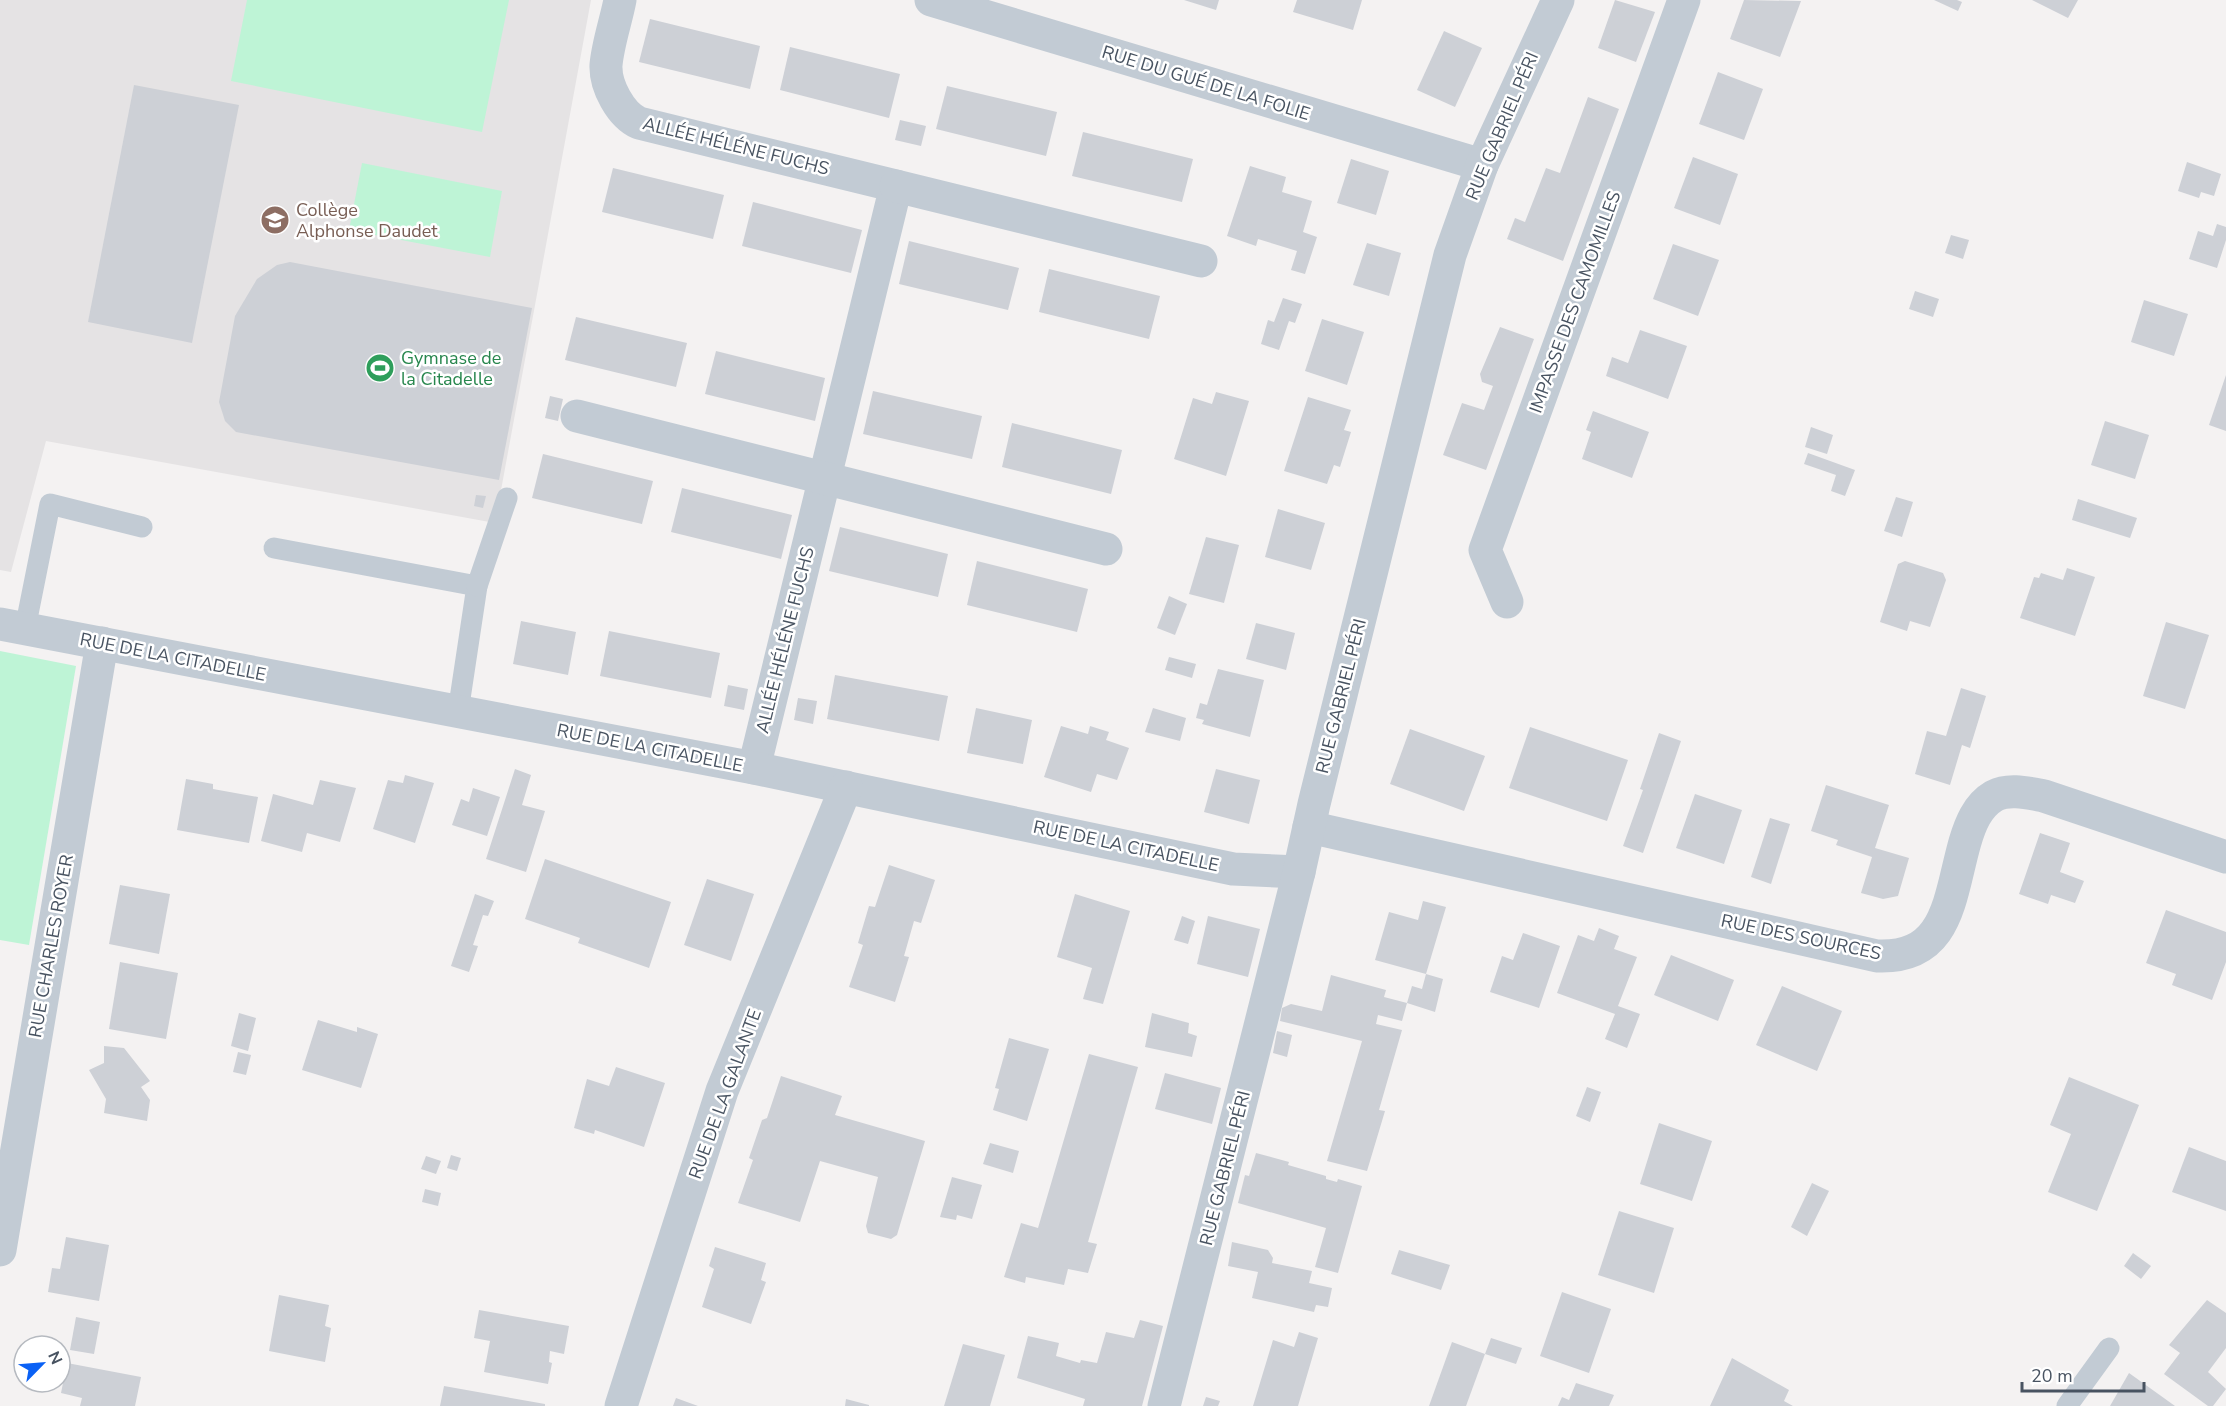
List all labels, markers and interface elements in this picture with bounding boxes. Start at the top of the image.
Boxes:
street label: RUE DU GUÉ DE LA FOLIE [1099,40,1313,126]
street label: RUE GABRIEL PÉRI [1460,48,1544,204]
street label: ALLÉE HÉLÉNE FUCHS [640,111,832,181]
street label: IMPASSE DES CAMOMILLES [1524,188,1626,416]
place label: Collège Alphonse Daudet [296,198,438,243]
school or university icon: Collège Alphonse Daudet [259,204,291,236]
place label: Gymnase de la Citadelle [401,346,501,391]
sports icon: Gymnase de la Citadelle [364,352,396,384]
street label: ALLÉE HÉLÉNE FUCHS [750,544,820,736]
street label: RUE GABRIEL PÉRI [1310,616,1372,776]
street label: RUE DE LA CITADELLE [78,627,268,687]
street label: RUE DE LA CITADELLE [555,718,745,778]
street label: RUE DE LA CITADELLE [1031,815,1221,877]
street label: RUE CHARLES ROYER [23,853,79,1039]
street label: RUE DES SOURCES [1719,908,1883,966]
street label: RUE DE LA GALANTE [683,1006,767,1182]
street label: RUE GABRIEL PÉRI [1194,1088,1256,1248]
north arrow [12,1334,72,1394]
text: N [42,1348,67,1368]
scale bar [2022,1355,2144,1393]
text: 20 m [2031,1364,2073,1388]

